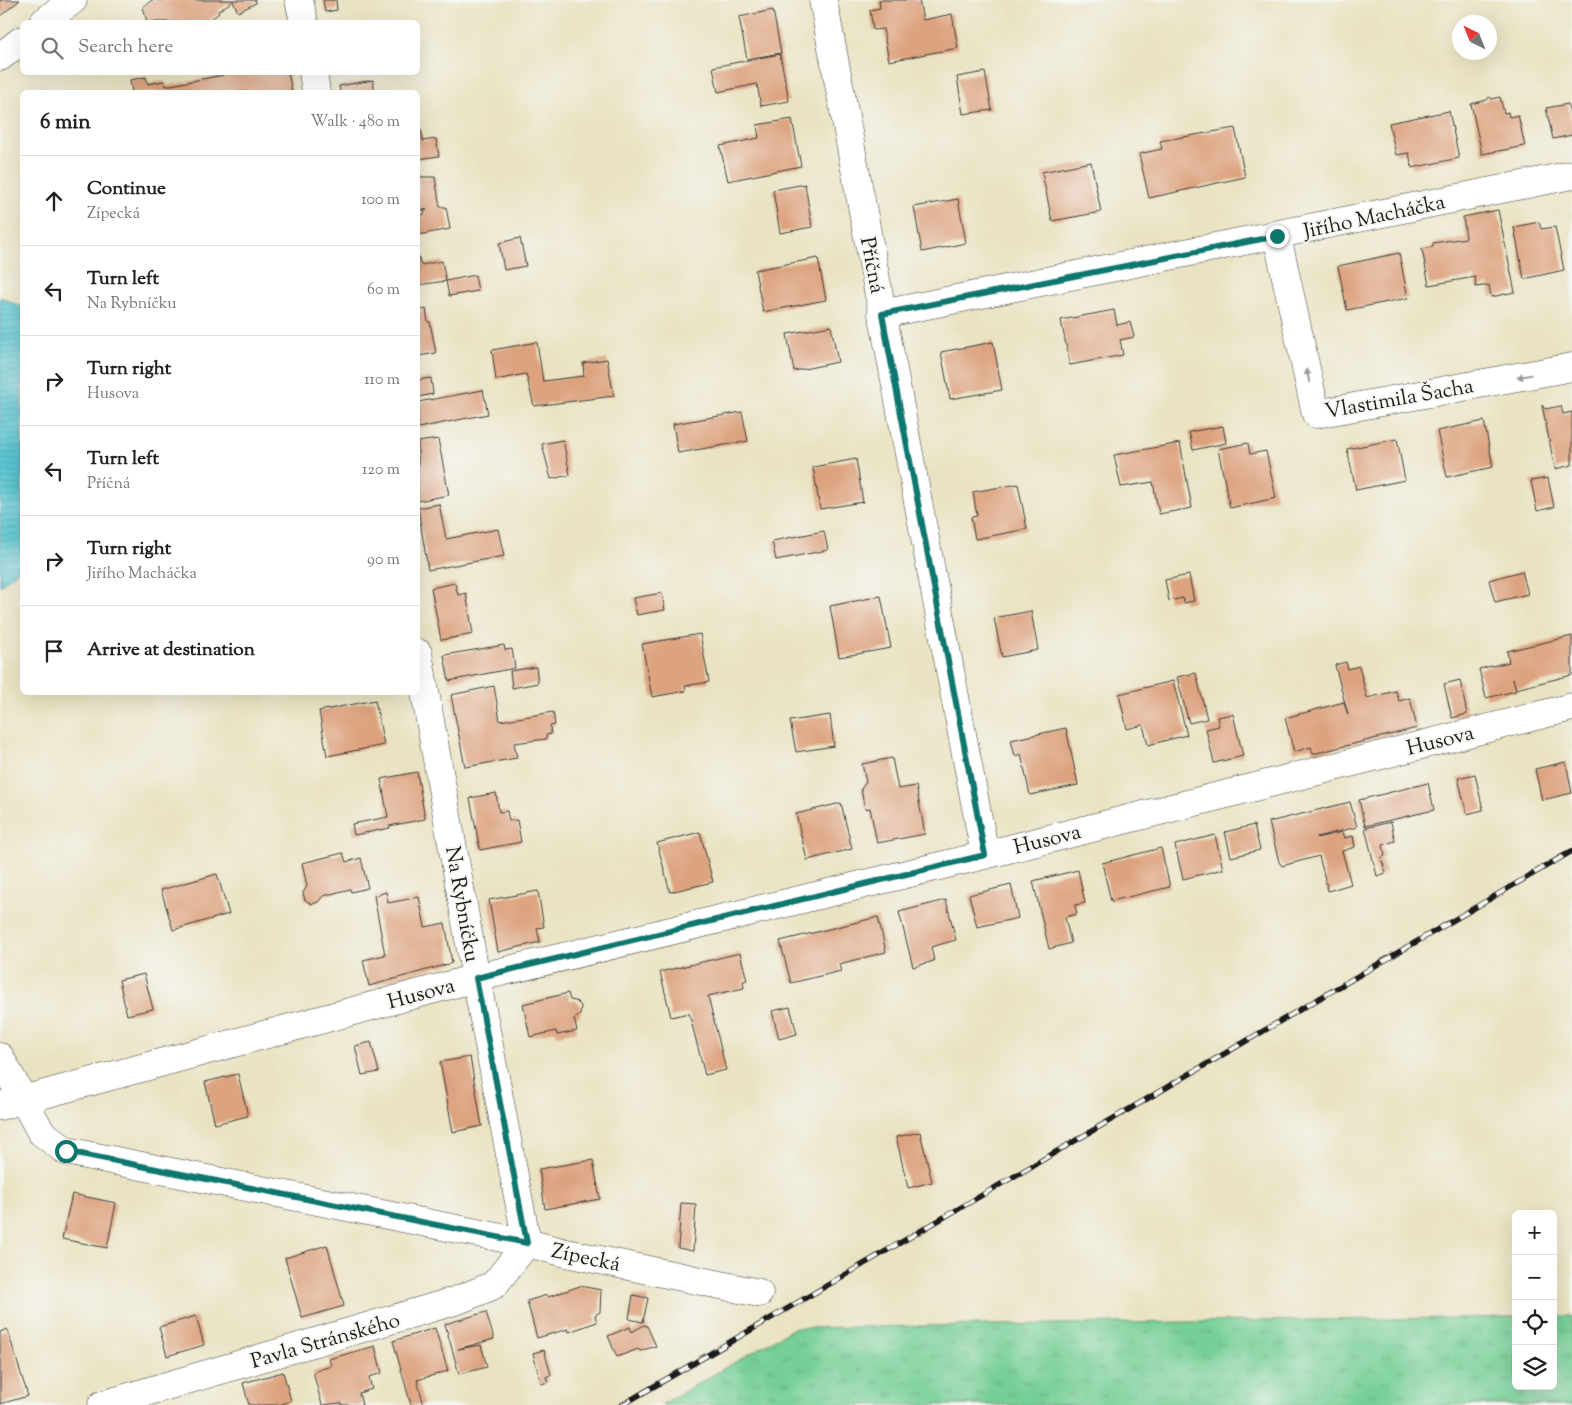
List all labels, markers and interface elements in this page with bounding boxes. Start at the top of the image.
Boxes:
north arrow [1452,15,1497,60]
search box [20,20,420,75]
icon: search [38,34,66,62]
text: Search here [78,34,173,61]
text: 6 min [40,108,91,138]
text: Walk · 480 m [310,111,400,134]
text: Continue [87,176,166,203]
icon: ahead [40,187,68,215]
street label: Jiřího Macháčka [1300,188,1448,248]
text: 100 m [361,189,400,212]
text: Zípecká [87,203,140,226]
route end [1266,225,1289,248]
street label: Příčná [851,235,891,296]
text: Turn left [87,266,159,293]
icon: left [40,277,68,305]
text: 60 m [367,279,400,302]
text: Na Rybníčku [87,293,176,316]
text: Turn right [87,356,171,383]
icon: right [40,367,68,395]
one-way arrow [1303,368,1311,384]
text: 110 m [364,369,400,392]
street label: Vlastimila Šacha [1323,372,1476,428]
one-way arrow [1516,372,1532,380]
text: Husova [87,383,139,406]
text: Turn left [87,446,159,473]
icon: left [40,457,68,485]
text: 120 m [362,459,400,482]
text: Příčná [87,473,130,496]
text: Turn right [87,536,171,563]
icon: right [40,547,68,575]
text: 90 m [367,549,400,572]
text: Jiřího Macháčka [87,563,197,586]
icon: arrive [40,637,68,665]
text: Arrive at destination [87,637,255,664]
street label: Husova [1404,719,1478,765]
street label: Husova [1011,818,1085,864]
street label: Na Rybníčku [436,844,486,965]
street label: Husova [385,971,459,1018]
route start [55,1140,78,1163]
map controls [1512,1210,1557,1390]
button: + [1512,1210,1557,1255]
street label: Zípecká [548,1237,623,1281]
button: − [1512,1255,1557,1300]
button: locate [1512,1300,1557,1345]
street label: Pavla Stránského [247,1306,404,1378]
button: layers [1512,1345,1557,1390]

